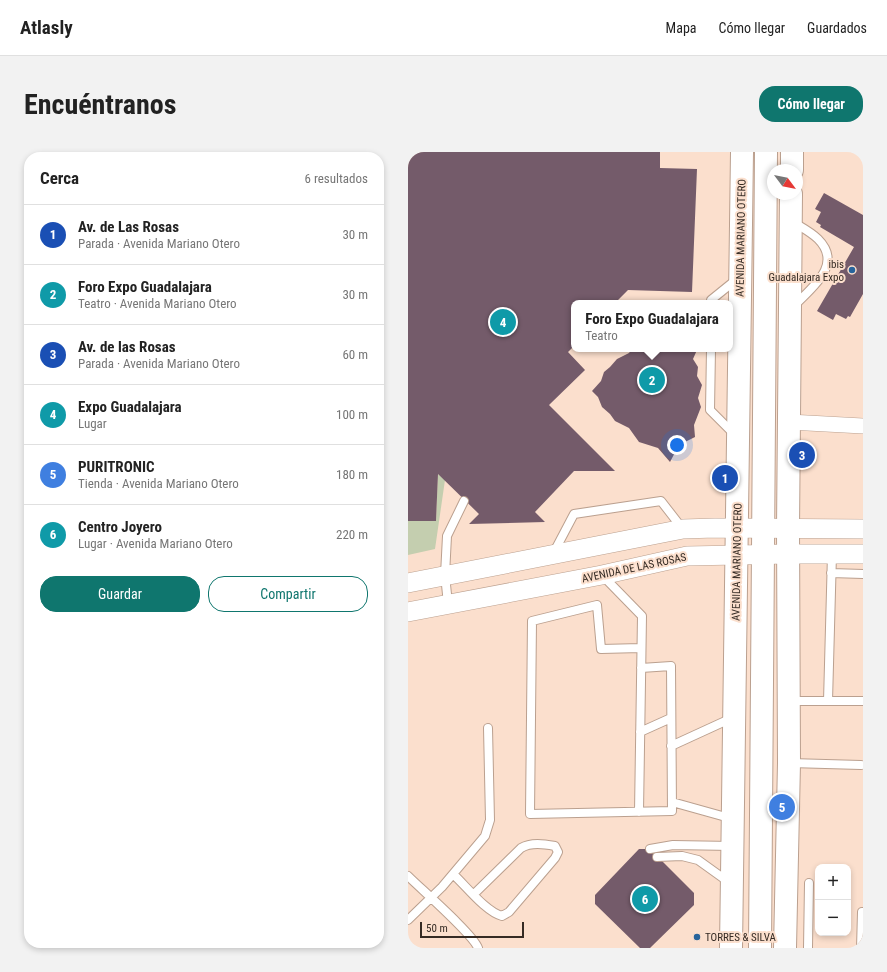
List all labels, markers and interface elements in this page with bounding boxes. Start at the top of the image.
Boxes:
text: Atlasly [20,16,73,39]
text: Mapa [666,20,697,36]
text: Cómo llegar [719,20,785,36]
text: Guardados [807,20,867,36]
button: Cómo llegar [759,86,863,122]
text: Encuéntranos [24,88,176,121]
north arrow [767,164,803,200]
text: Cerca [40,168,79,188]
text: 6 resultados [304,171,368,186]
street label: AVENIDA MARIANO OTERO [733,179,749,297]
text: Av. de Las Rosas [78,218,179,236]
text: 1 [50,227,56,242]
text: 30 m [342,227,368,242]
text: Parada · Avenida Mariano Otero [78,236,240,251]
place label: ibis Guadalajara Expo [768,258,844,284]
marker: ibis Guadalajara Expo [847,265,857,275]
text: Foro Expo Guadalajara [78,278,212,296]
text: 2 [50,287,56,302]
text: 30 m [342,287,368,302]
text: Teatro · Avenida Mariano Otero [78,296,237,311]
popup [571,300,733,352]
pin: 4 [490,307,516,337]
text: Foro Expo Guadalajara [585,310,719,328]
text: Teatro [585,328,618,343]
text: Av. de las Rosas [78,338,176,356]
text: 3 [50,347,56,362]
text: 60 m [342,347,368,362]
text: Parada · Avenida Mariano Otero [78,356,240,371]
pin: 2 [639,365,665,395]
text: Expo Guadalajara [78,398,182,416]
text: 4 [50,407,56,422]
text: 100 m [336,407,368,422]
text: Lugar [78,416,107,431]
your location [667,435,687,455]
pin: 3 [789,440,815,470]
text: PURITRONIC [78,458,155,476]
pin: 1 [712,463,738,493]
text: 5 [50,467,56,482]
text: 180 m [336,467,368,482]
text: Tienda · Avenida Mariano Otero [78,476,239,491]
street label: AVENIDA MARIANO OTERO [729,503,745,621]
text: Centro Joyero [78,518,162,536]
text: 6 [50,527,56,542]
text: 220 m [336,527,368,542]
text: Lugar · Avenida Mariano Otero [78,536,233,551]
street label: AVENIDA DE LAS ROSAS [581,551,688,585]
button: Guardar [40,576,200,612]
button: Compartir [208,576,368,612]
pin: 5 [769,792,795,822]
map controls [815,864,851,936]
button: + [815,864,851,900]
pin: 6 [632,884,658,914]
button: − [815,900,851,936]
scale bar [420,920,524,939]
text: 50 m [426,922,448,935]
place label: TORRES & SILVA [705,931,777,944]
marker: TORRES & SILVA [692,932,702,942]

